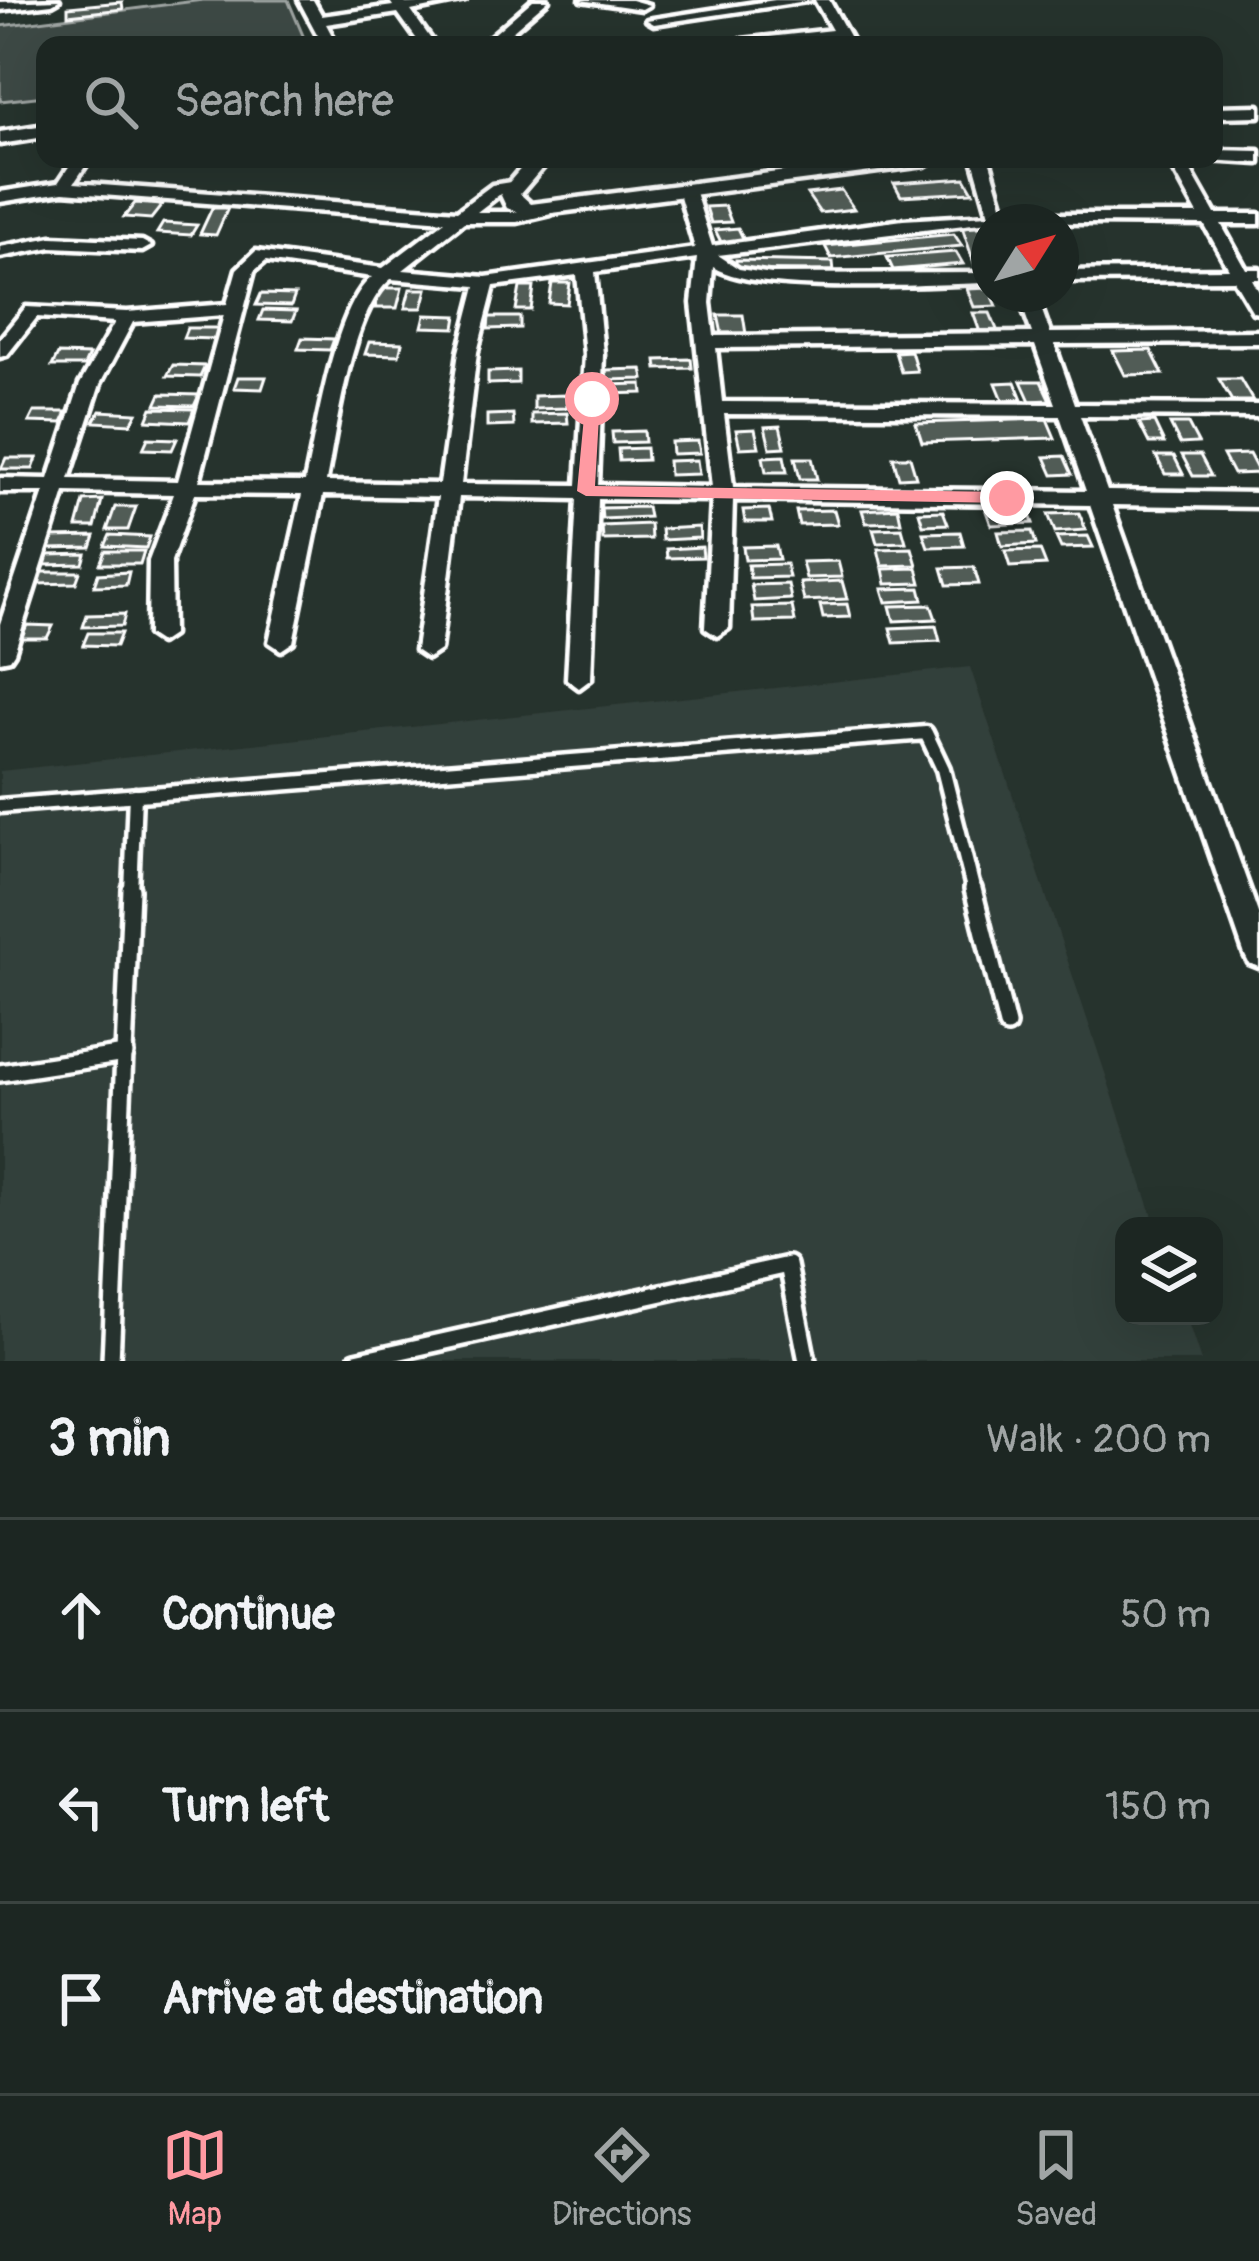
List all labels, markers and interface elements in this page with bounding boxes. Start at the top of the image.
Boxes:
search box [36,36,1223,168]
icon: search [78,69,144,135]
text: Search here [174,74,394,130]
north arrow [971,204,1079,312]
route start [565,372,619,426]
route end [980,471,1034,525]
map controls [1115,1217,1223,1325]
button: layers [1115,1217,1223,1325]
text: 3 min [48,1407,170,1471]
text: Walk · 200 m [986,1415,1211,1464]
icon: ahead [48,1582,114,1648]
text: Continue [162,1587,335,1643]
text: 50 m [1120,1590,1211,1639]
icon: left [48,1774,114,1840]
text: Turn left [162,1779,329,1835]
text: 150 m [1105,1782,1211,1831]
icon: arrive [48,1966,114,2032]
text: Arrive at destination [162,1971,543,2027]
tab: Map [162,2122,228,2235]
tab: Directions [552,2122,692,2235]
tab: Saved [1015,2122,1097,2235]

